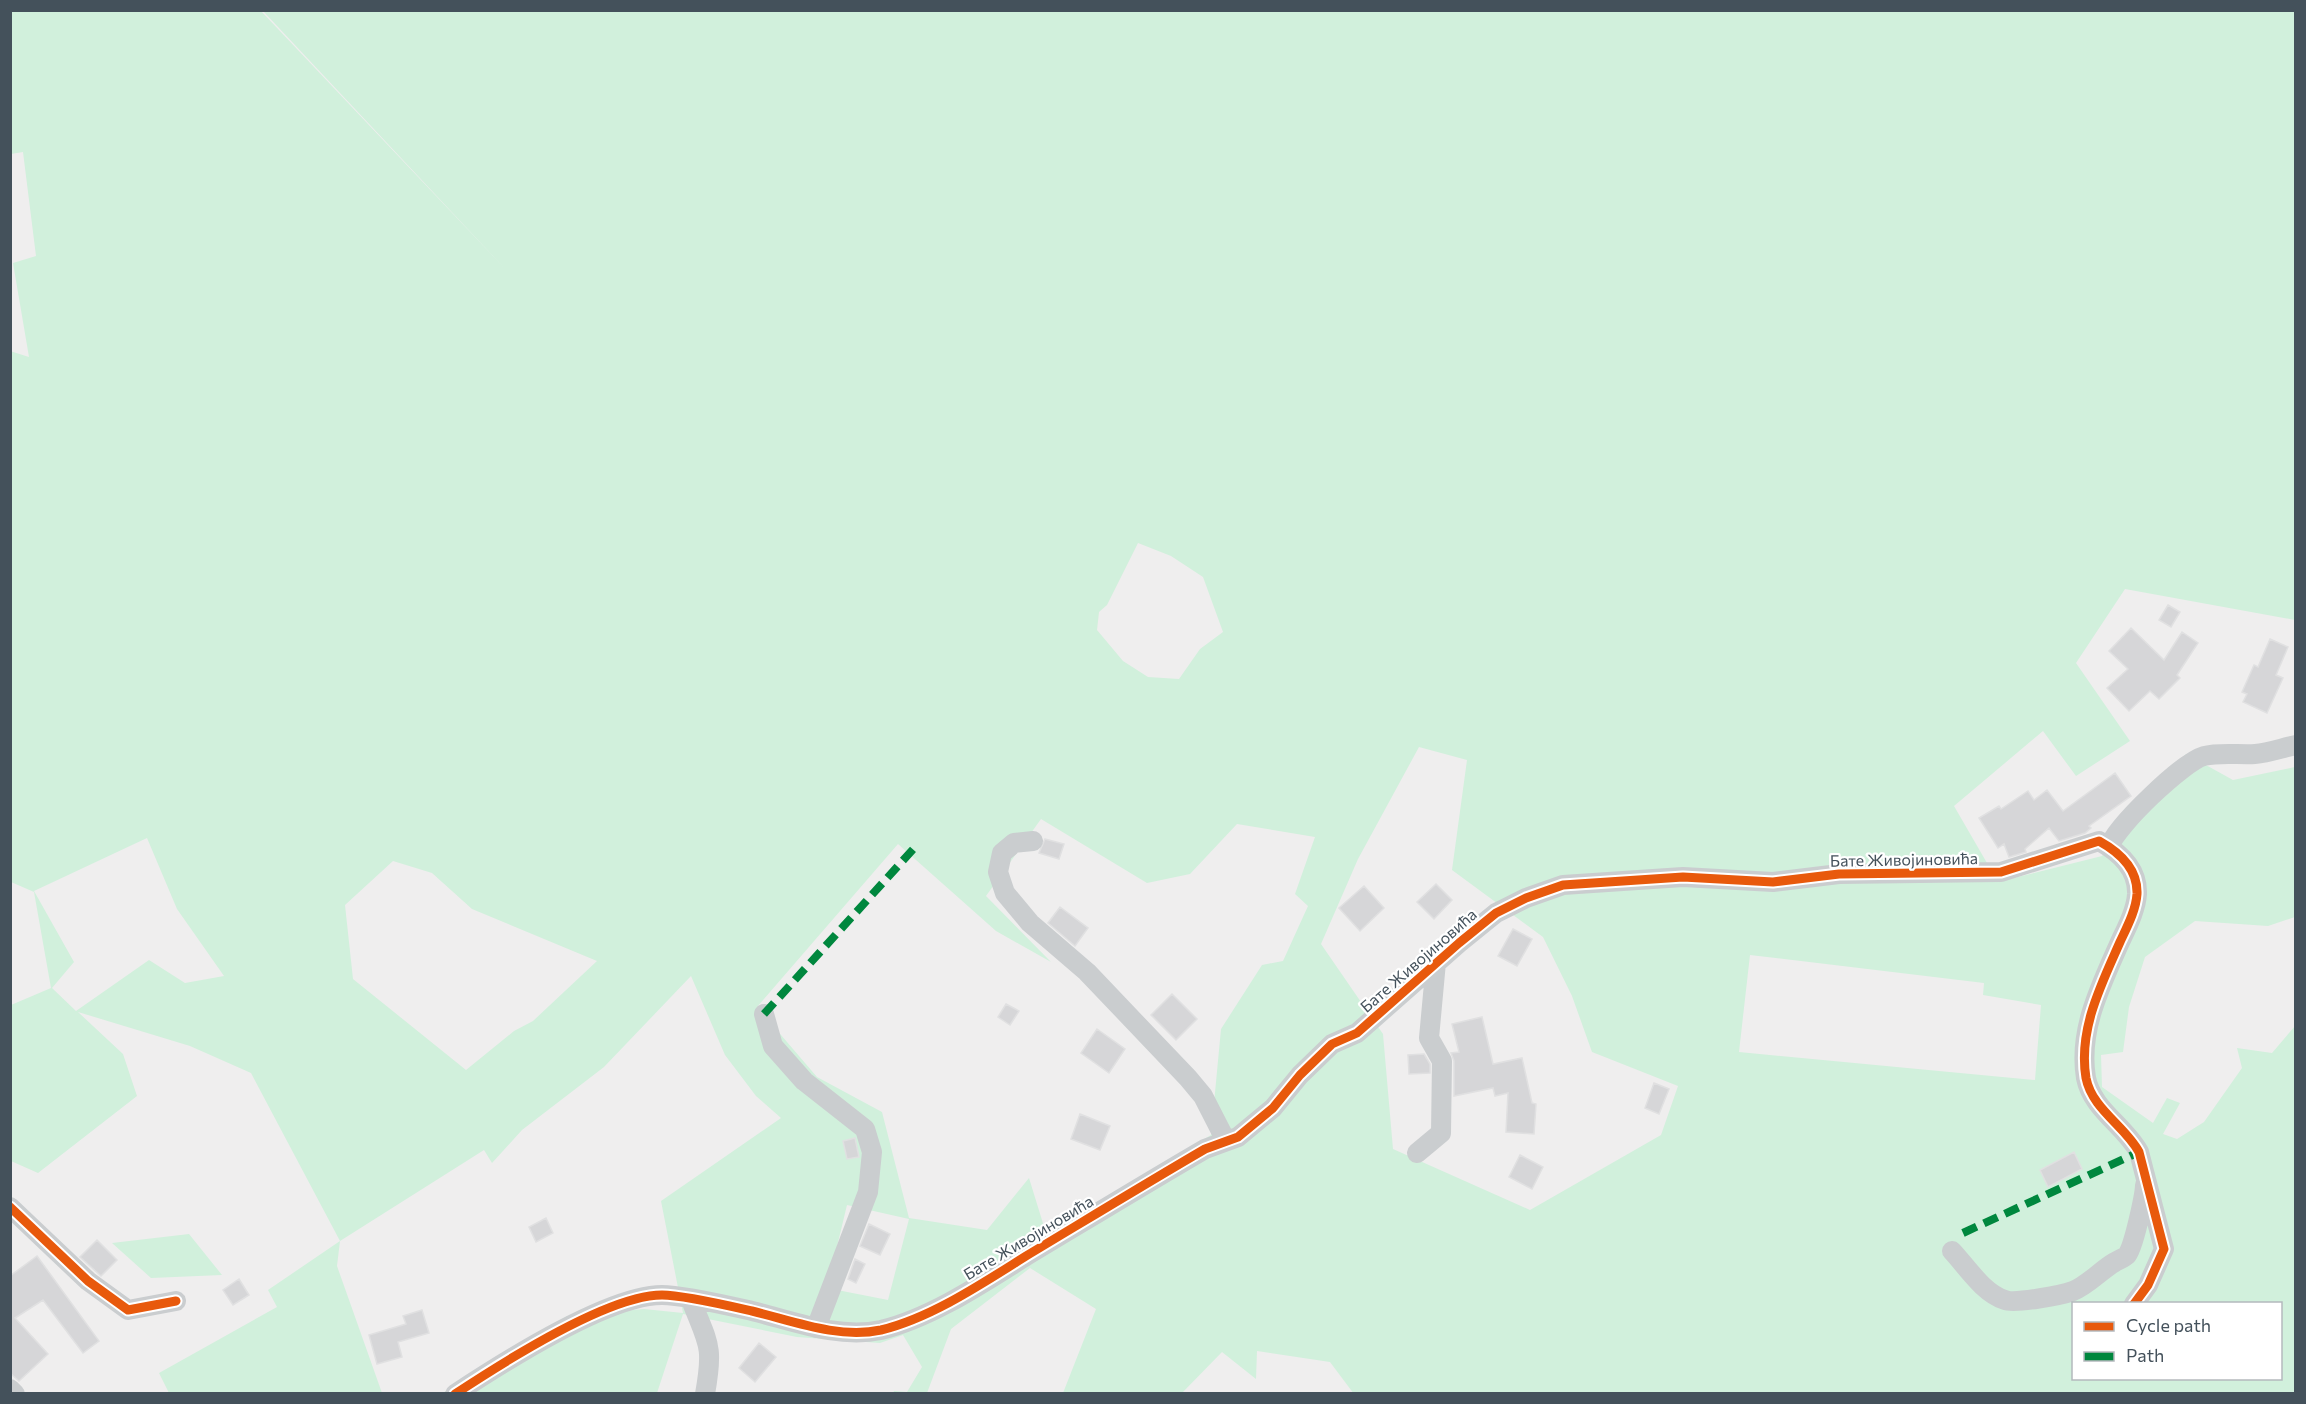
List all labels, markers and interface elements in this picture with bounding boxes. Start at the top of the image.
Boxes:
street label: Бате Живојиновића [1830,848,1978,870]
street label: Бате Живојиновића [1356,904,1480,1016]
street label: Бате Живојиновића [960,1191,1096,1283]
legend [2072,1302,2282,1380]
text: Cycle path [2126,1314,2211,1336]
text: Path [2126,1344,2164,1366]

